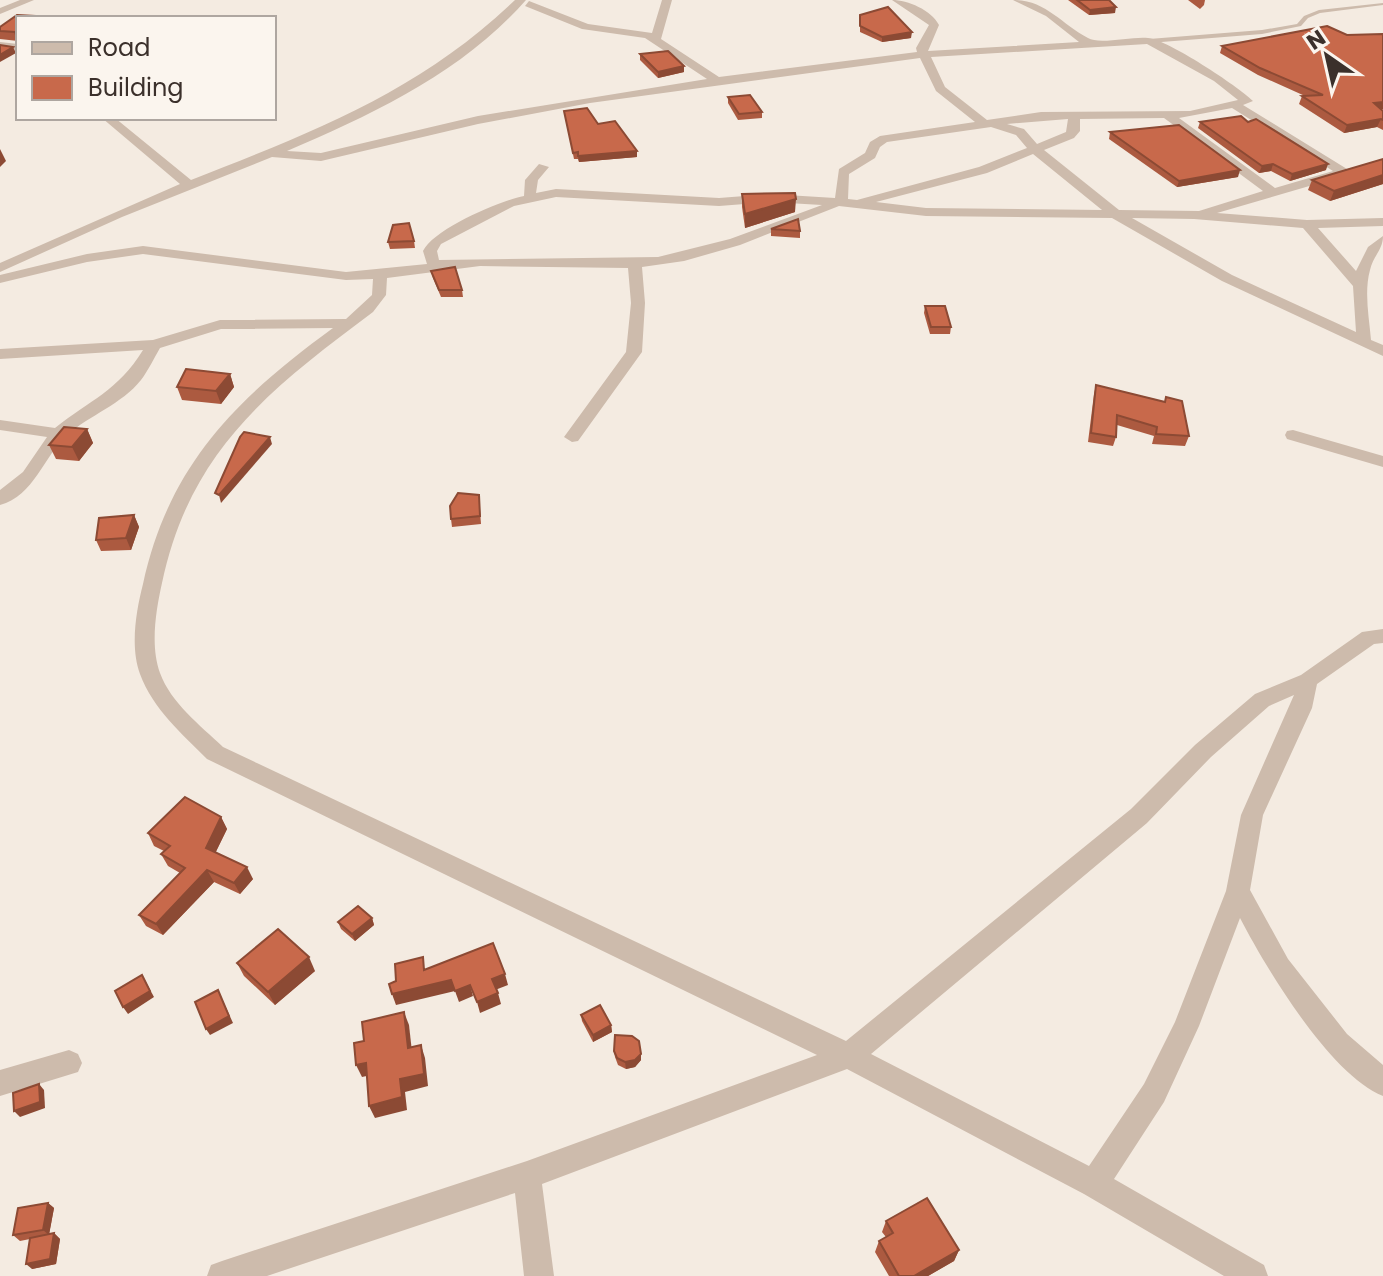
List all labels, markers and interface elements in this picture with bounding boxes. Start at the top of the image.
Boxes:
legend [16,16,276,120]
north arrow [1287,16,1367,96]
text: N [1301,22,1332,57]
text: Road [88,31,150,64]
text: Building [88,71,184,104]

